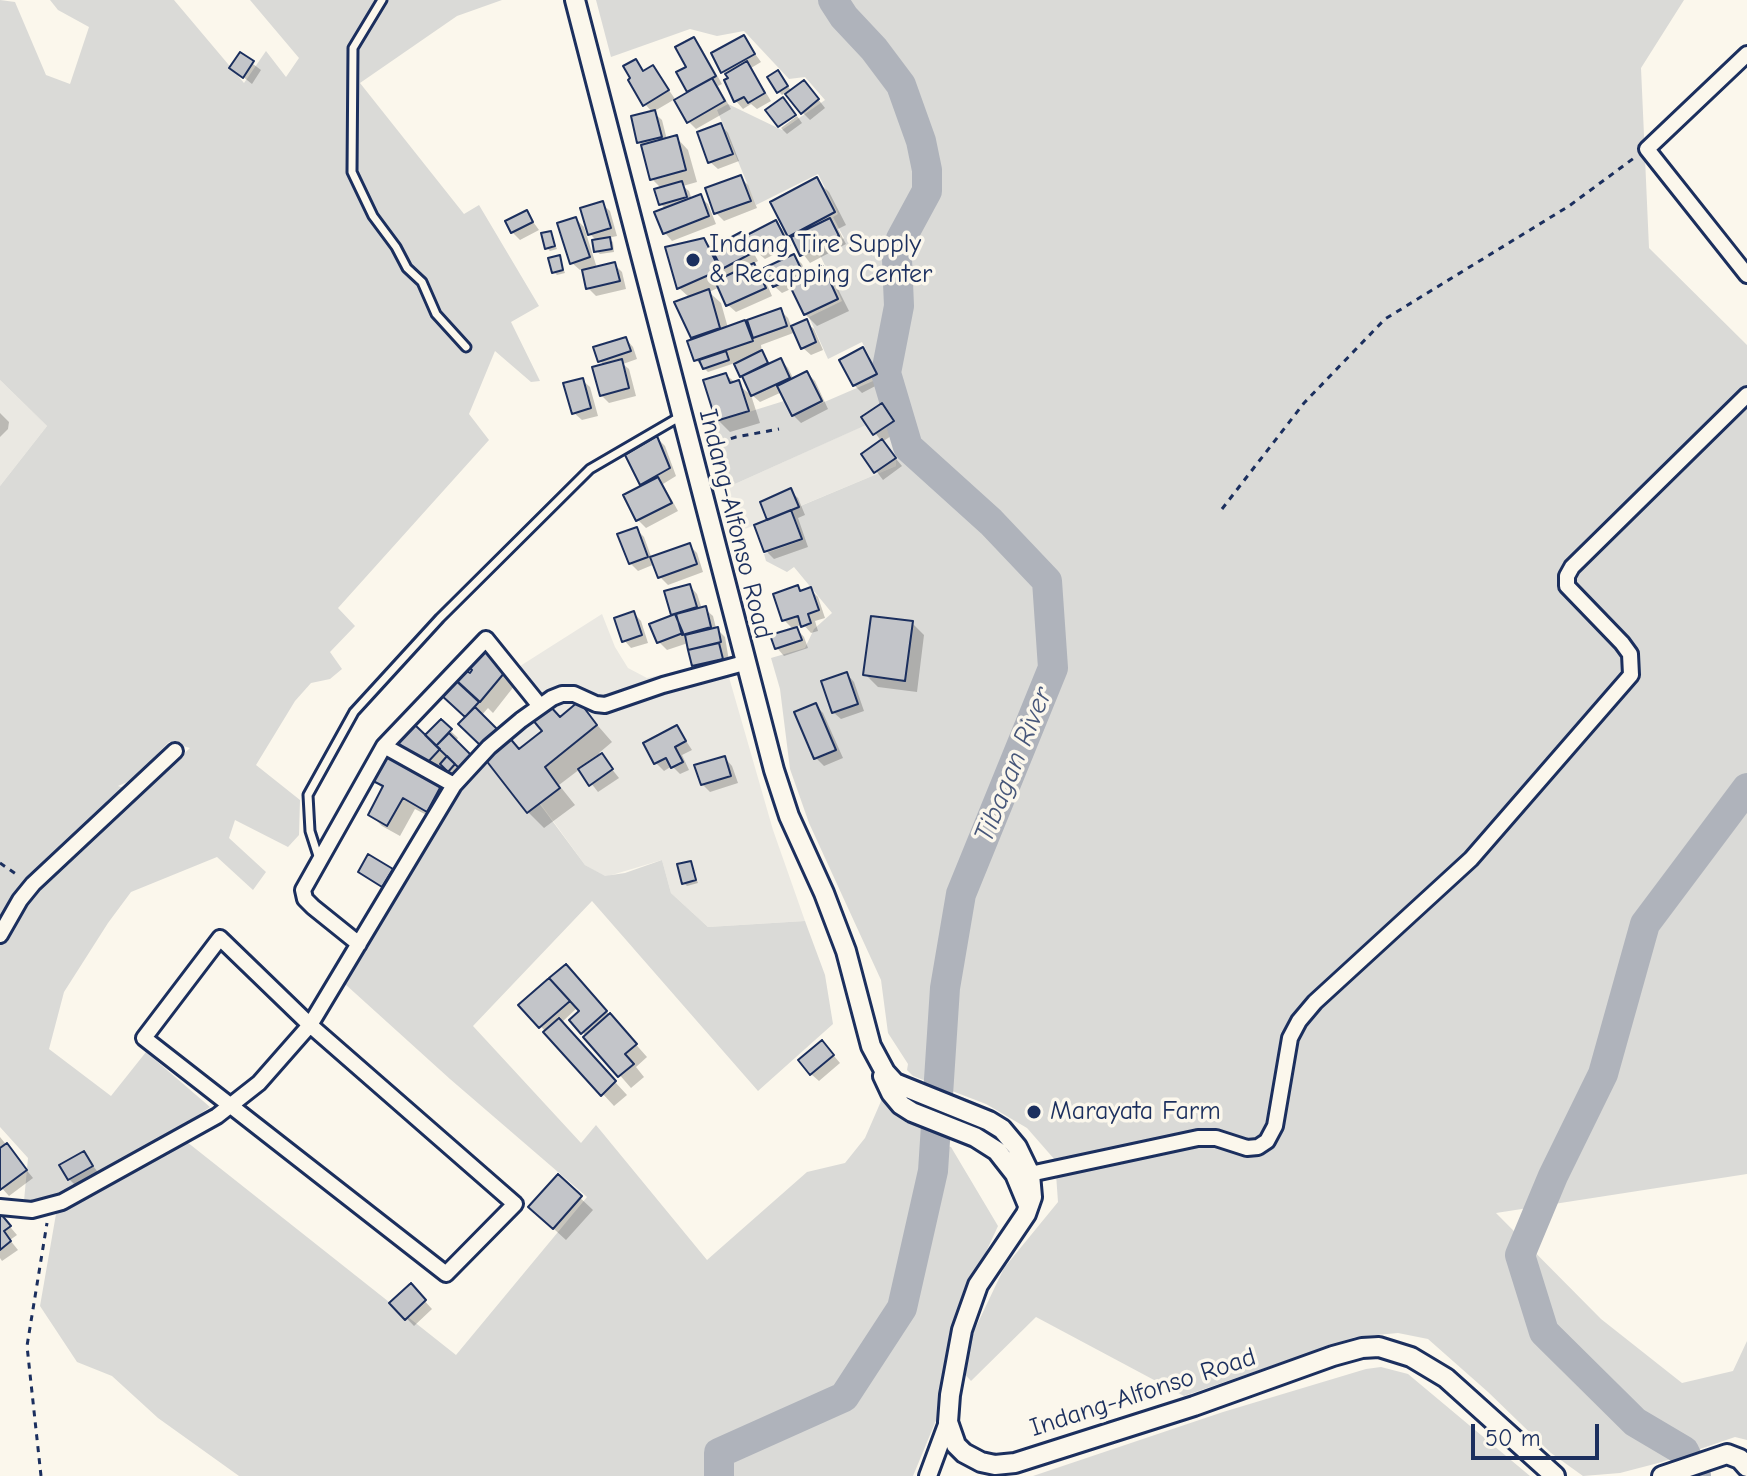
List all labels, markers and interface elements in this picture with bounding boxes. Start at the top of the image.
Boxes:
place label: Indang Tire Supply & Recapping Center [709,229,932,290]
marker: Indang Tire Supply & Recapping Center [684,251,702,269]
street label: Indang-Alfonso Road [691,406,779,642]
water label: Tibagan River [968,683,1060,847]
place label: Marayata Farm [1050,1096,1221,1128]
marker: Marayata Farm [1025,1103,1043,1121]
street label: Indang-Alfonso Road [1026,1342,1260,1444]
scale bar [1475,1408,1603,1458]
text: 50 m [1485,1424,1541,1452]

